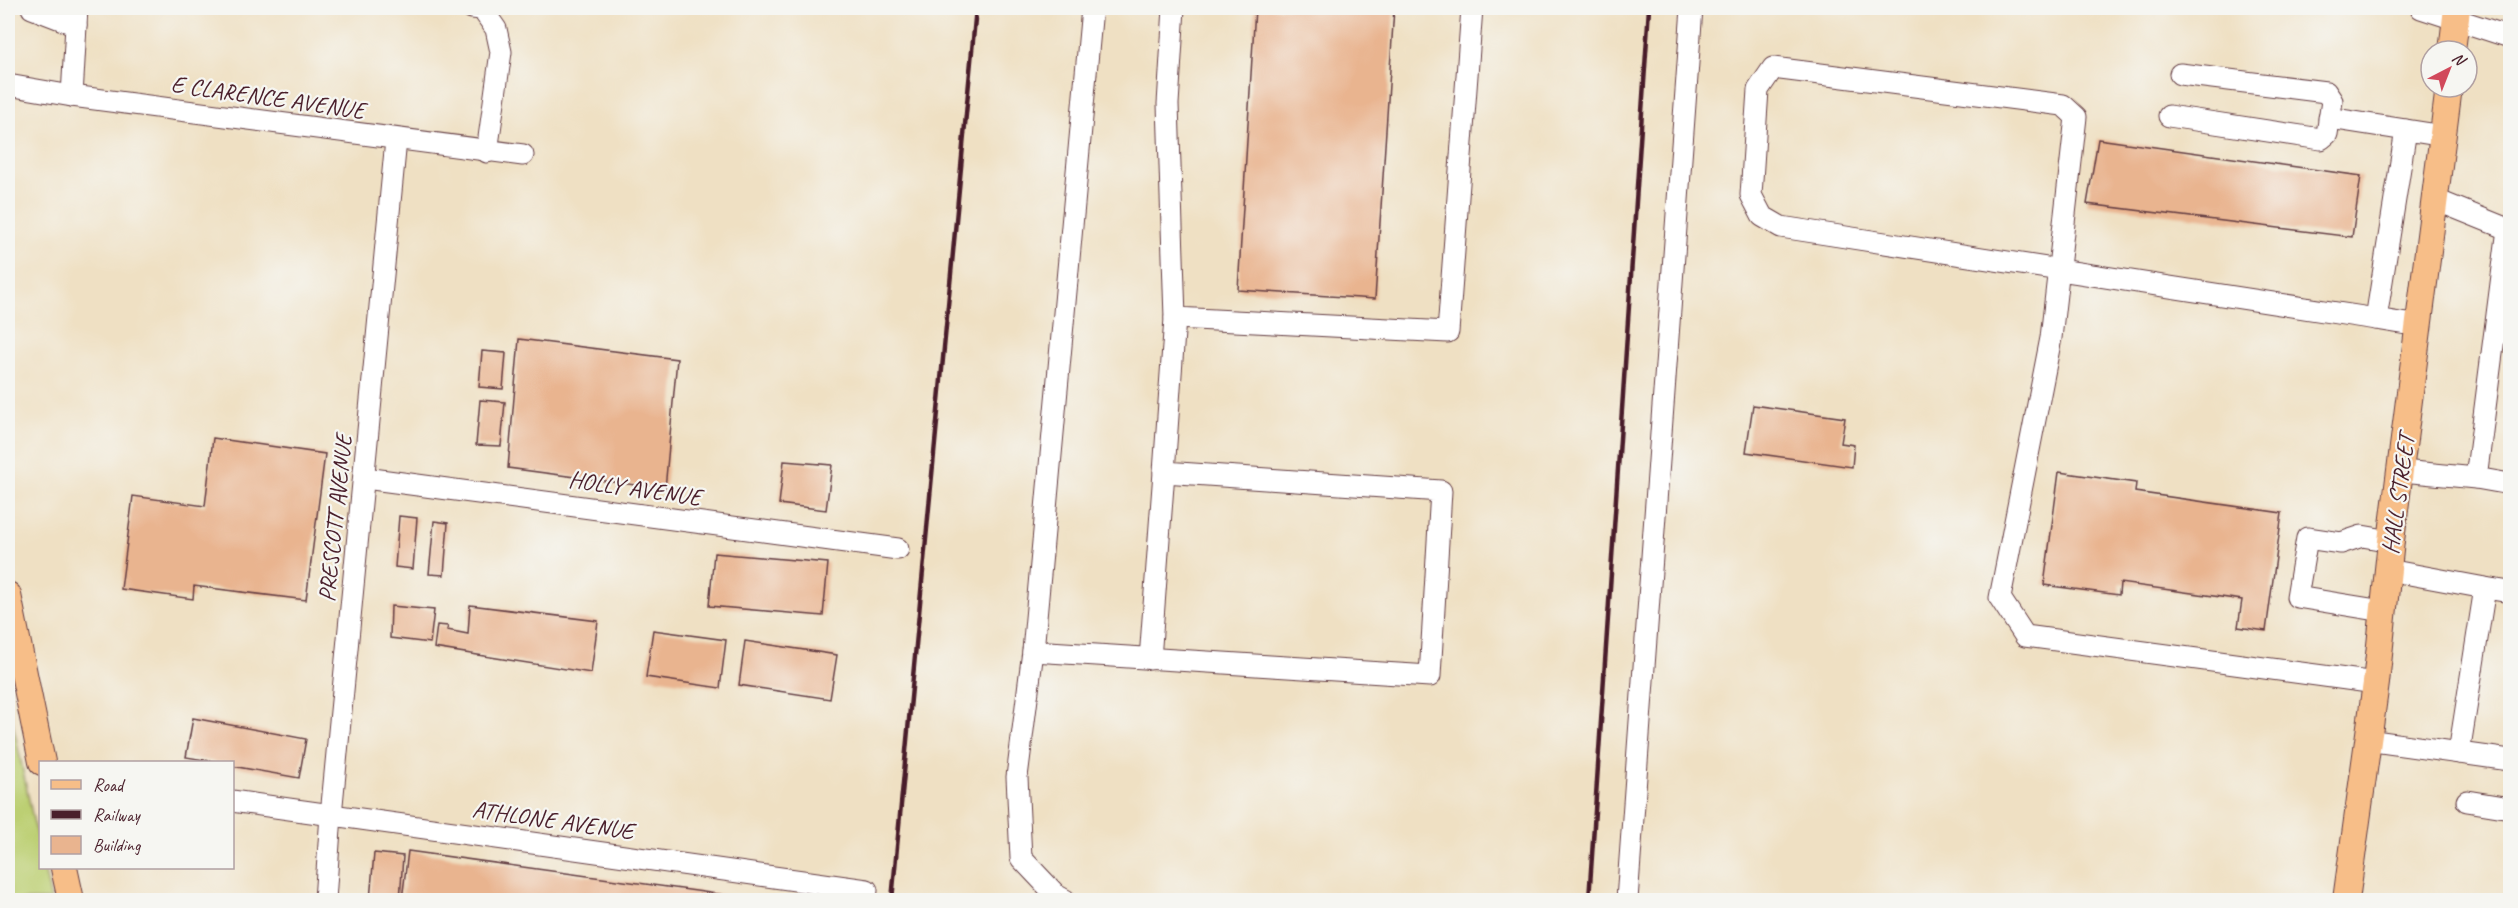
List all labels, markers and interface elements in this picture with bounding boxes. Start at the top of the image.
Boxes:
north arrow [2419,39,2479,99]
text: N [2448,48,2471,71]
street label: E CLARENCE AVENUE [169,69,369,126]
street label: HALL STREET [2375,427,2422,556]
street label: PRESCOTT AVENUE [311,430,359,603]
street label: HOLLY AVENUE [567,464,706,513]
legend [39,761,234,869]
text: Road [93,774,126,796]
street label: ATHLONE AVENUE [470,794,639,847]
text: Railway [93,804,141,826]
text: Building [93,834,142,856]

